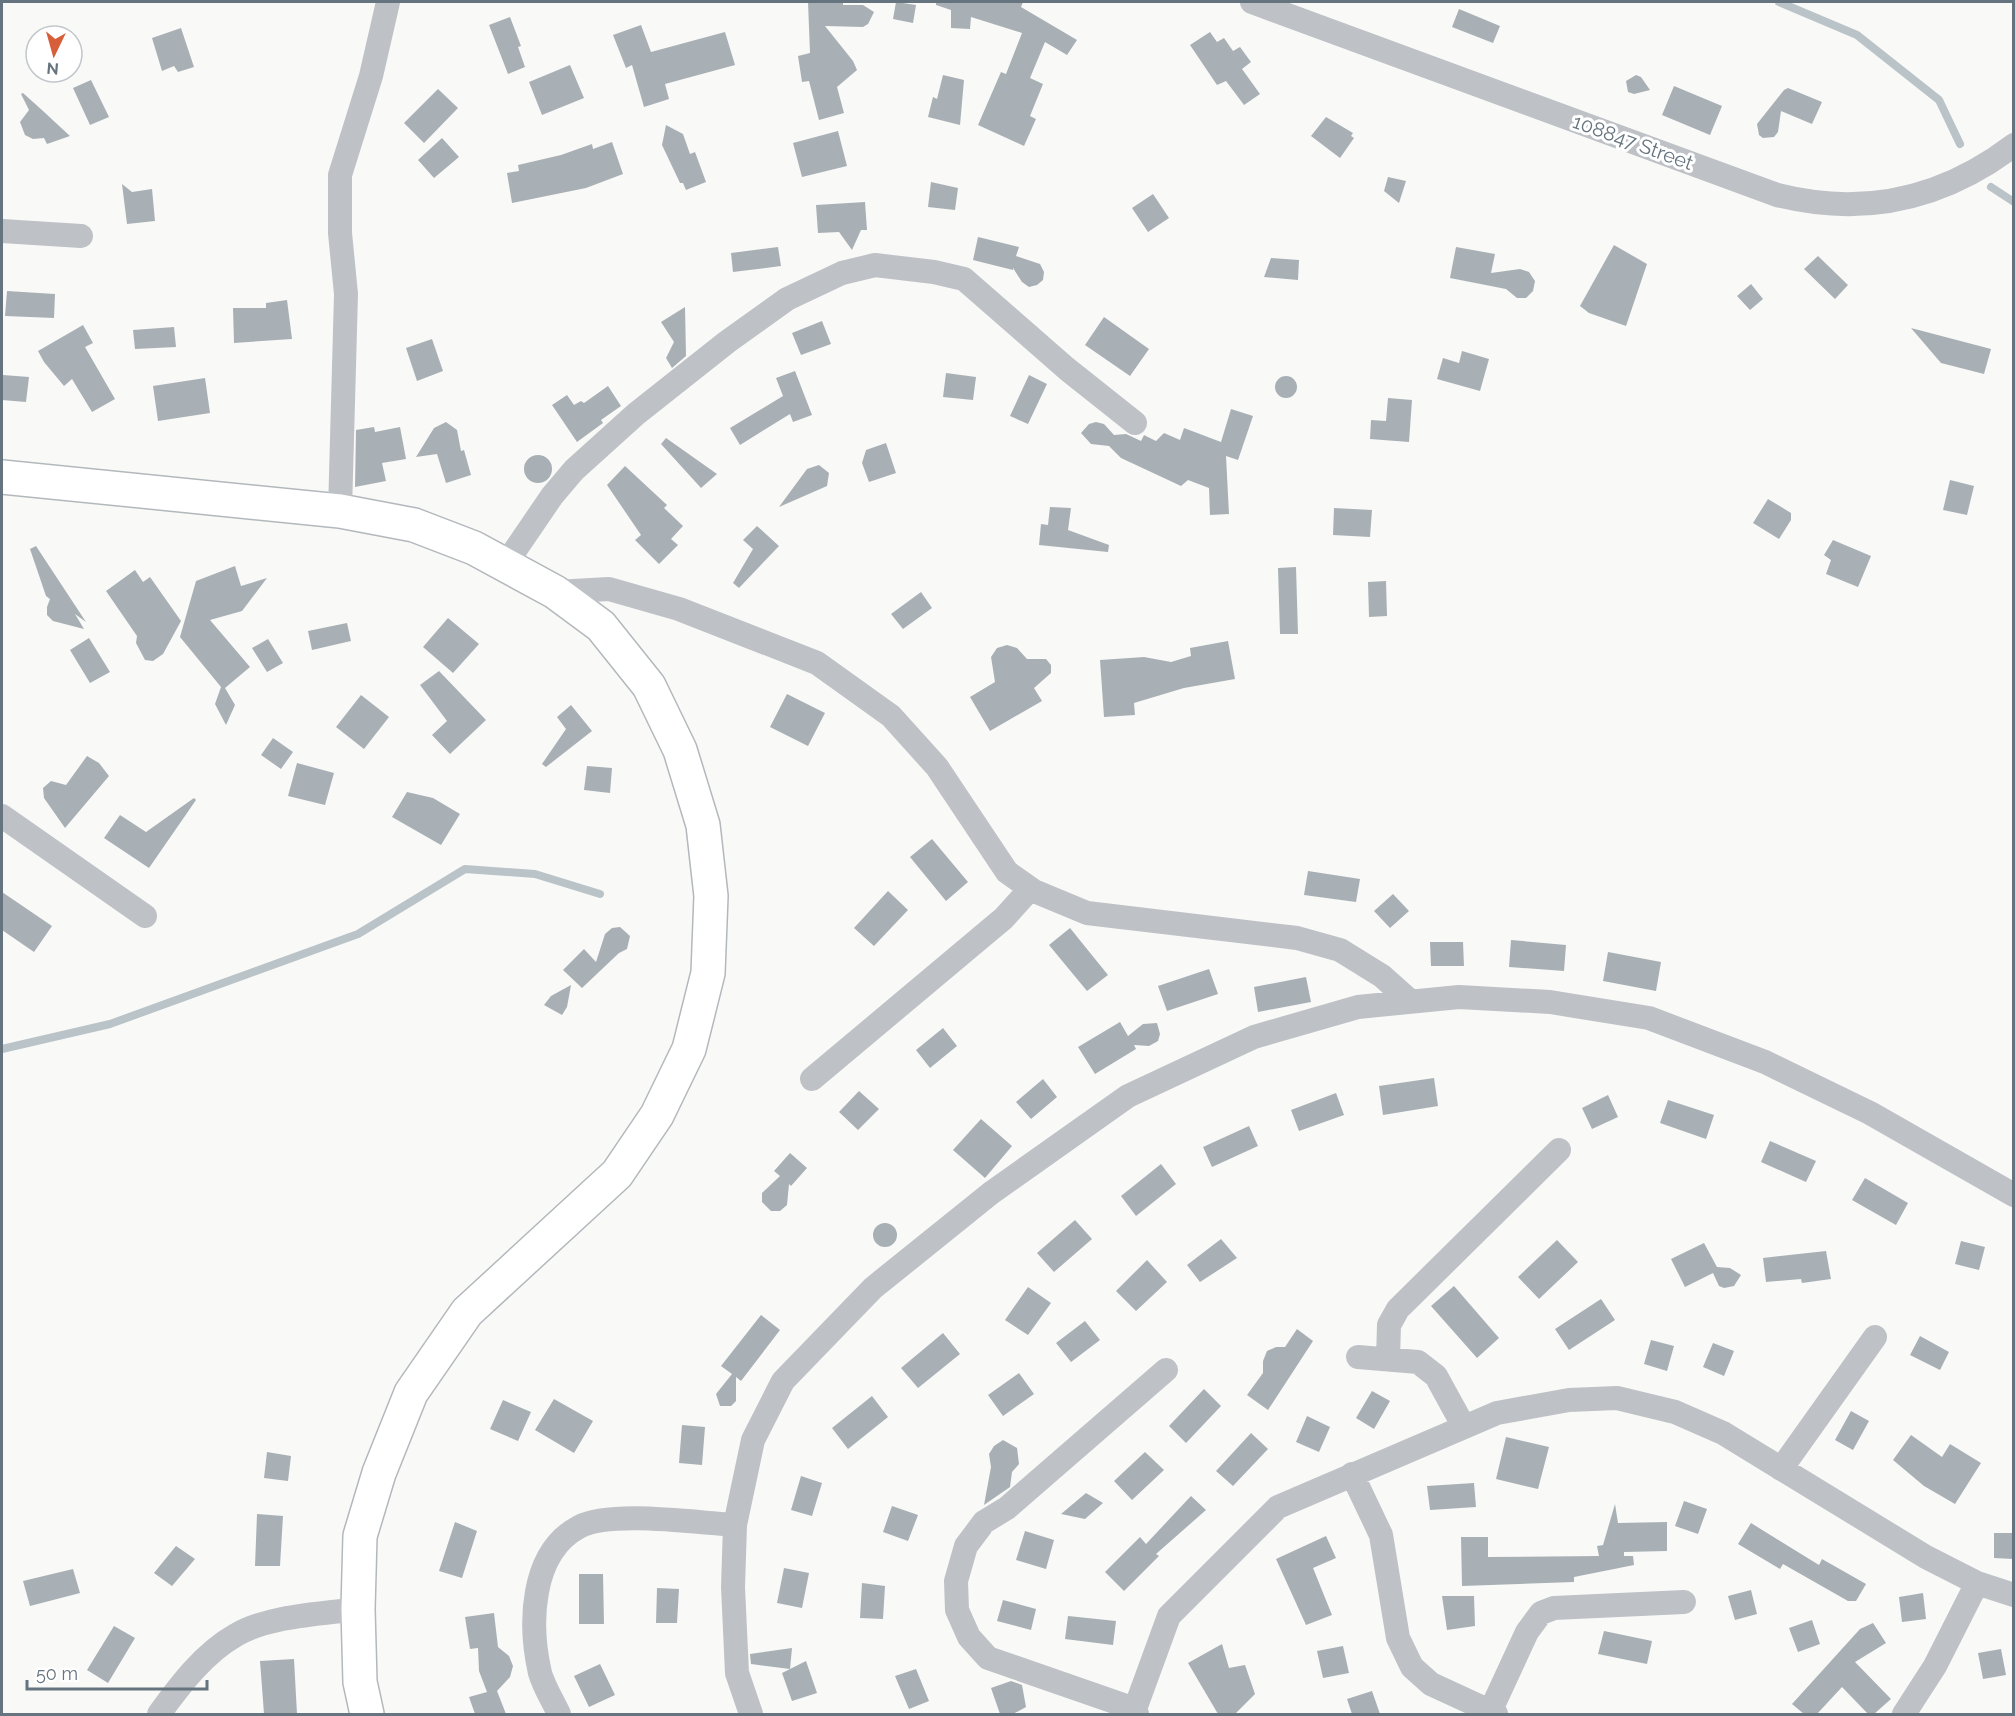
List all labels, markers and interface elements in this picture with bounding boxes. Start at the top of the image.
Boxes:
north arrow [24,24,84,84]
text: N [46,58,60,78]
street label: 108847 Street [1569,109,1697,175]
scale bar [27,1653,207,1691]
text: 50 m [36,1663,78,1684]

